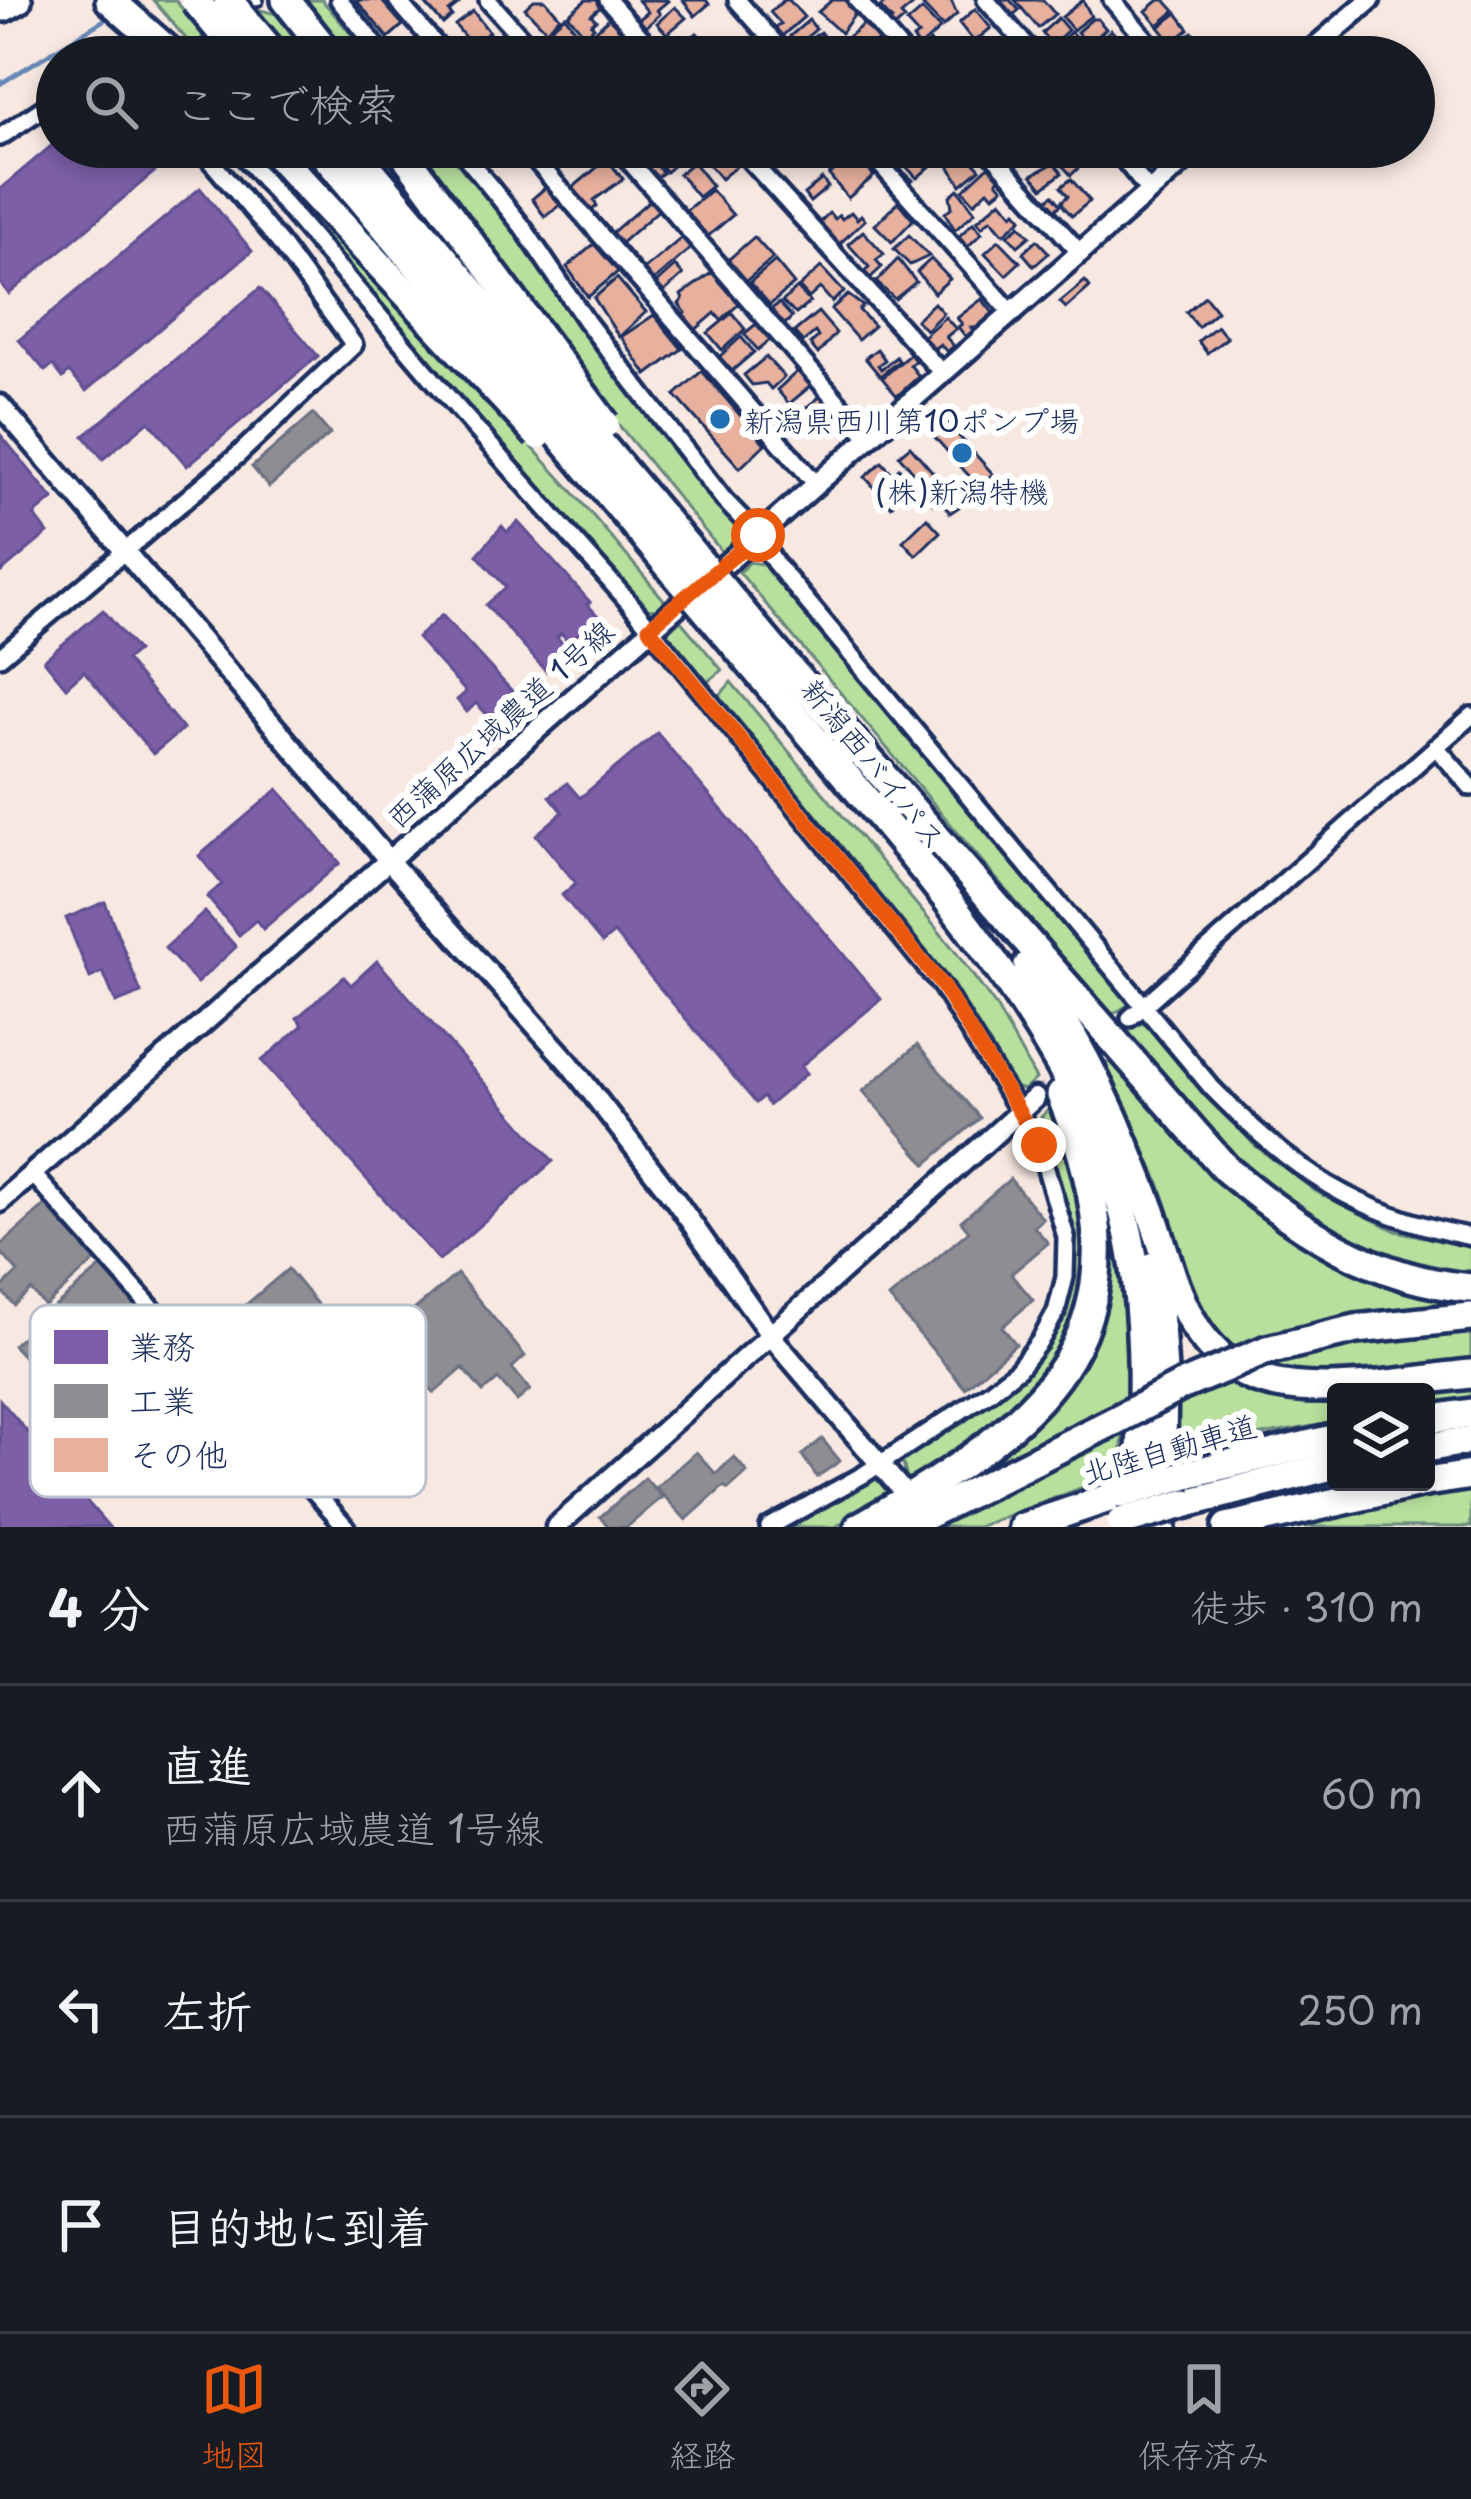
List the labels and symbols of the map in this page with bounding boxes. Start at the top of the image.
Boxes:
place label: 新潟県西川第10ポンプ場 [744,397,1079,442]
marker: 新潟県西川第10ポンプ場 [707,406,733,432]
marker: (株)新潟特機 [949,440,975,466]
place label: (株)新潟特機 [875,468,1049,513]
route start [731,508,785,562]
street label: 西蒲原広域農道 1号線 [375,608,623,838]
street label: 新潟西バイパス [792,667,958,859]
route end [1012,1118,1066,1172]
legend [30,1305,426,1497]
text: 業務 [129,1320,195,1370]
text: 工業 [129,1374,195,1424]
street label: 北陸自動車道 [1076,1402,1262,1494]
text: その他 [129,1428,228,1478]

